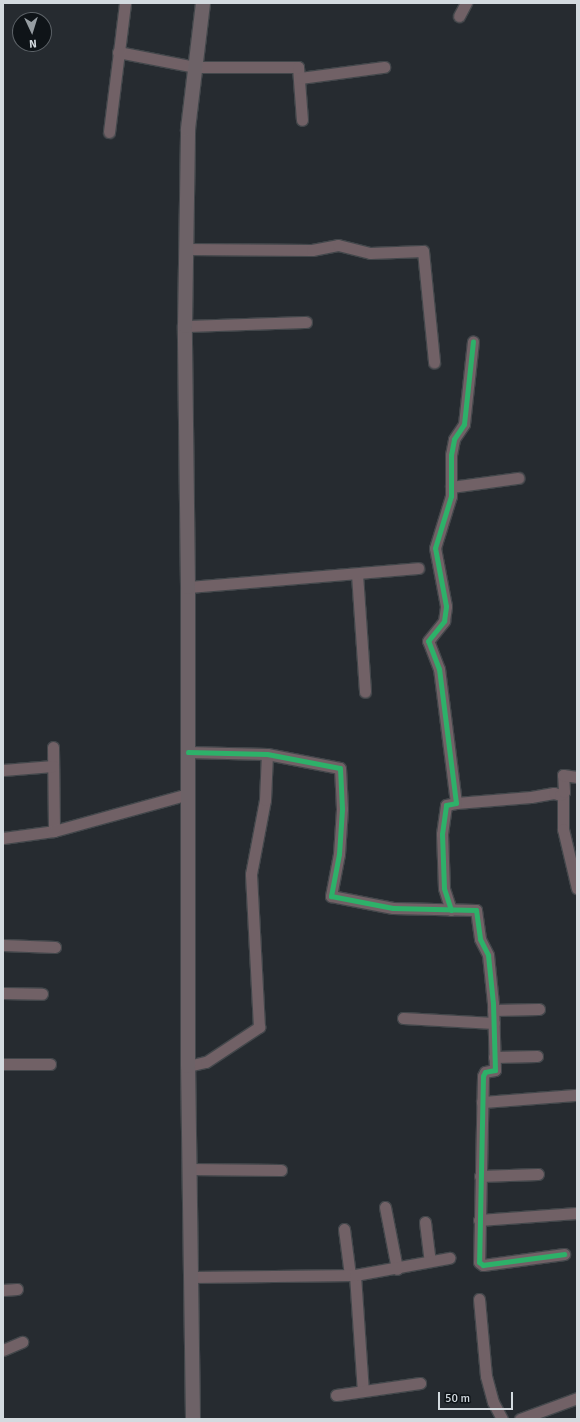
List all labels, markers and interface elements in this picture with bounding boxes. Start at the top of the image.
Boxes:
north arrow [12,12,52,52]
text: N [29,37,37,50]
scale bar [440,1384,515,1410]
text: 50 m [445,1391,470,1406]

